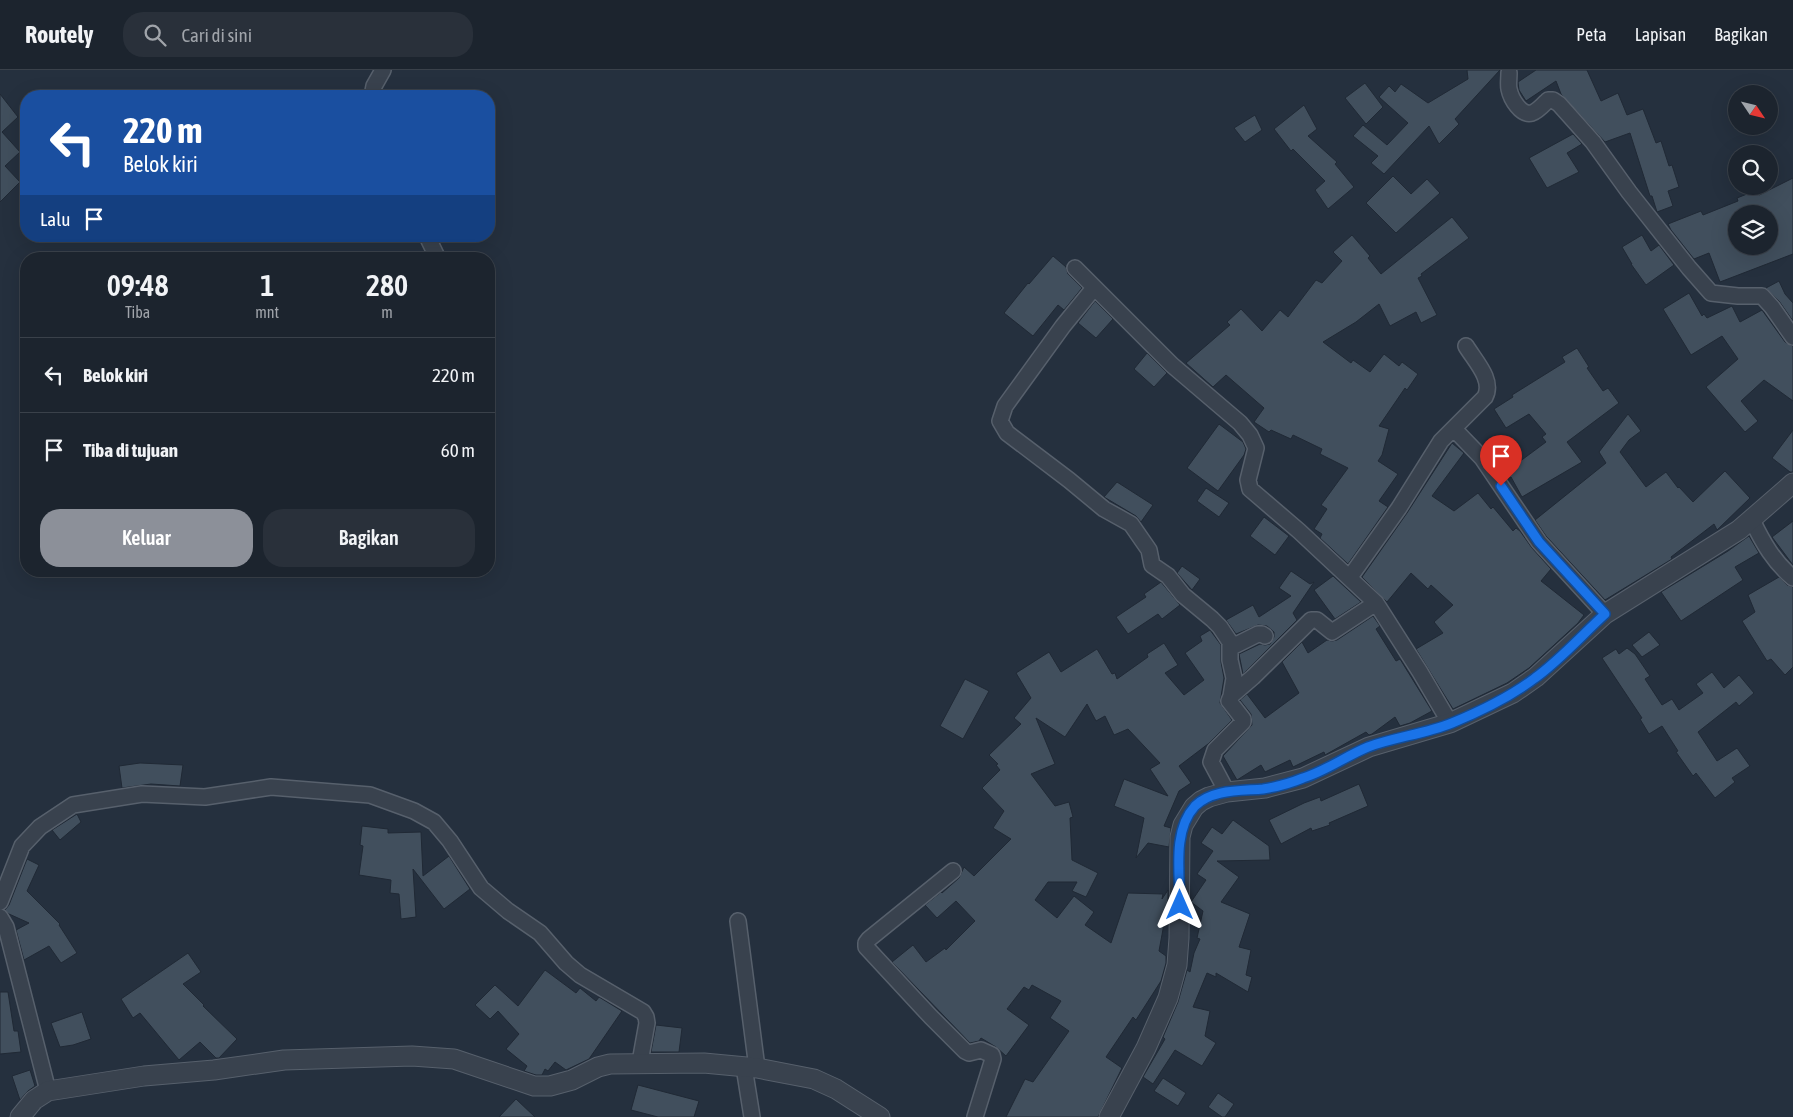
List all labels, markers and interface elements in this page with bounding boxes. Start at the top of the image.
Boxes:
search box [123,12,473,57]
text: Routely [25,21,93,48]
icon: search [141,21,169,49]
text: Cari di sini [181,24,252,46]
text: Peta [1576,24,1607,45]
text: Lapisan [1635,24,1686,45]
text: Bagikan [1714,24,1768,45]
north arrow [1728,85,1778,135]
map controls [1728,85,1778,255]
icon: left [40,110,105,175]
text: 220 m [123,110,202,150]
button: search [1728,145,1778,195]
text: Belok kiri [123,151,198,177]
icon: arrive [80,205,108,233]
button: layers [1728,205,1778,255]
text: Lalu [40,208,70,230]
text: 09:48 [107,268,169,302]
text: 1 [260,268,274,302]
text: 280 [366,268,408,302]
text: Tiba [125,303,150,321]
text: mnt [255,303,279,321]
text: m [381,303,393,321]
icon: left [40,361,68,389]
text: Belok kiri [83,364,148,386]
text: 220 m [432,364,475,386]
pin [1480,435,1522,486]
icon: arrive [40,436,68,464]
text: Tiba di tujuan [83,439,178,461]
text: 60 m [441,439,475,461]
icon: arrive [1487,442,1515,470]
button: Keluar [40,509,253,567]
button: Bagikan [263,509,475,567]
position arrow [1153,878,1205,930]

